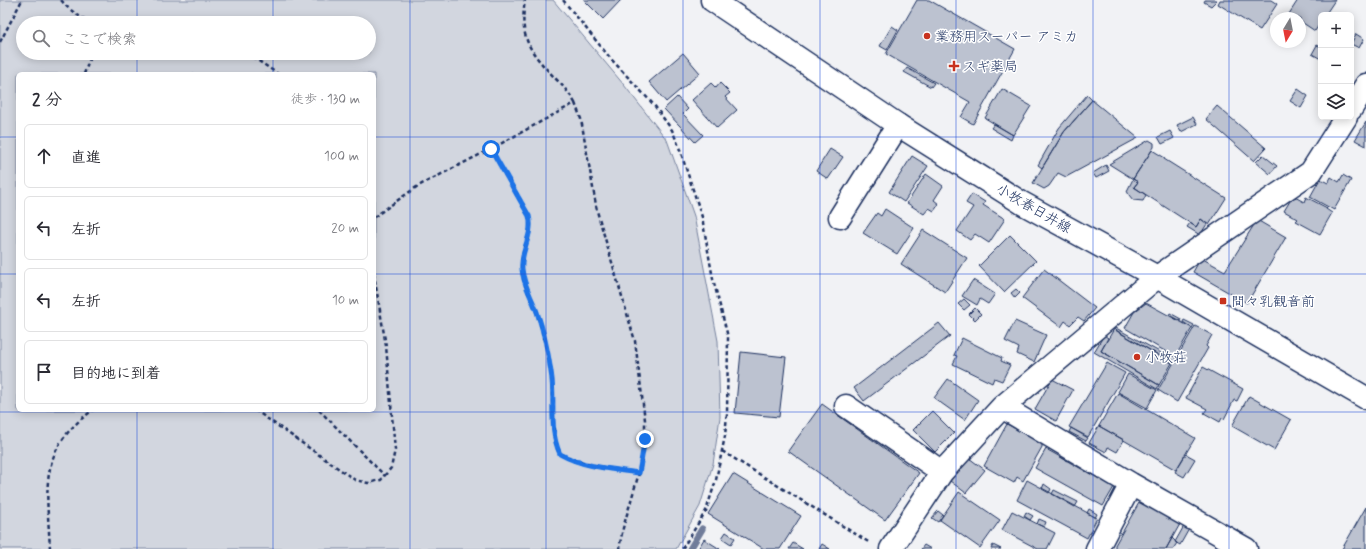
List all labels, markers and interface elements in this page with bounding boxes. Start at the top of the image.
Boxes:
north arrow [1270,12,1306,48]
map controls [1318,12,1354,120]
button: + [1318,12,1354,48]
search box [16,16,376,60]
icon: search [30,27,52,49]
place label: 業務用スーパー アミカ [935,28,1078,46]
text: ここで検索 [62,30,137,50]
marker: 業務用スーパー アミカ [922,31,932,41]
button: − [1318,48,1354,84]
place label: スギ薬局 [962,58,1018,76]
marker: スギ薬局 [949,61,959,71]
button: layers [1318,84,1354,120]
text: 2 分 [32,89,62,111]
text: 徒歩 · 130 m [291,91,360,108]
route start [482,140,500,158]
icon: ahead [33,145,55,167]
text: 直進 [71,148,101,168]
text: 100 m [324,148,359,165]
street label: 小牧春日井線 [993,180,1074,238]
icon: left [33,217,55,239]
text: 左折 [71,220,101,240]
text: 20 m [331,220,359,237]
icon: left [33,289,55,311]
text: 左折 [71,292,101,312]
text: 10 m [332,292,359,309]
place label: 間々乳観音前 [1231,293,1315,311]
marker: 間々乳観音前 [1218,296,1228,306]
place label: 小牧荘 [1145,349,1187,367]
marker: 小牧荘 [1132,352,1142,362]
icon: arrive [33,361,55,383]
text: 目的地に到着 [71,364,161,384]
route end [636,430,654,448]

